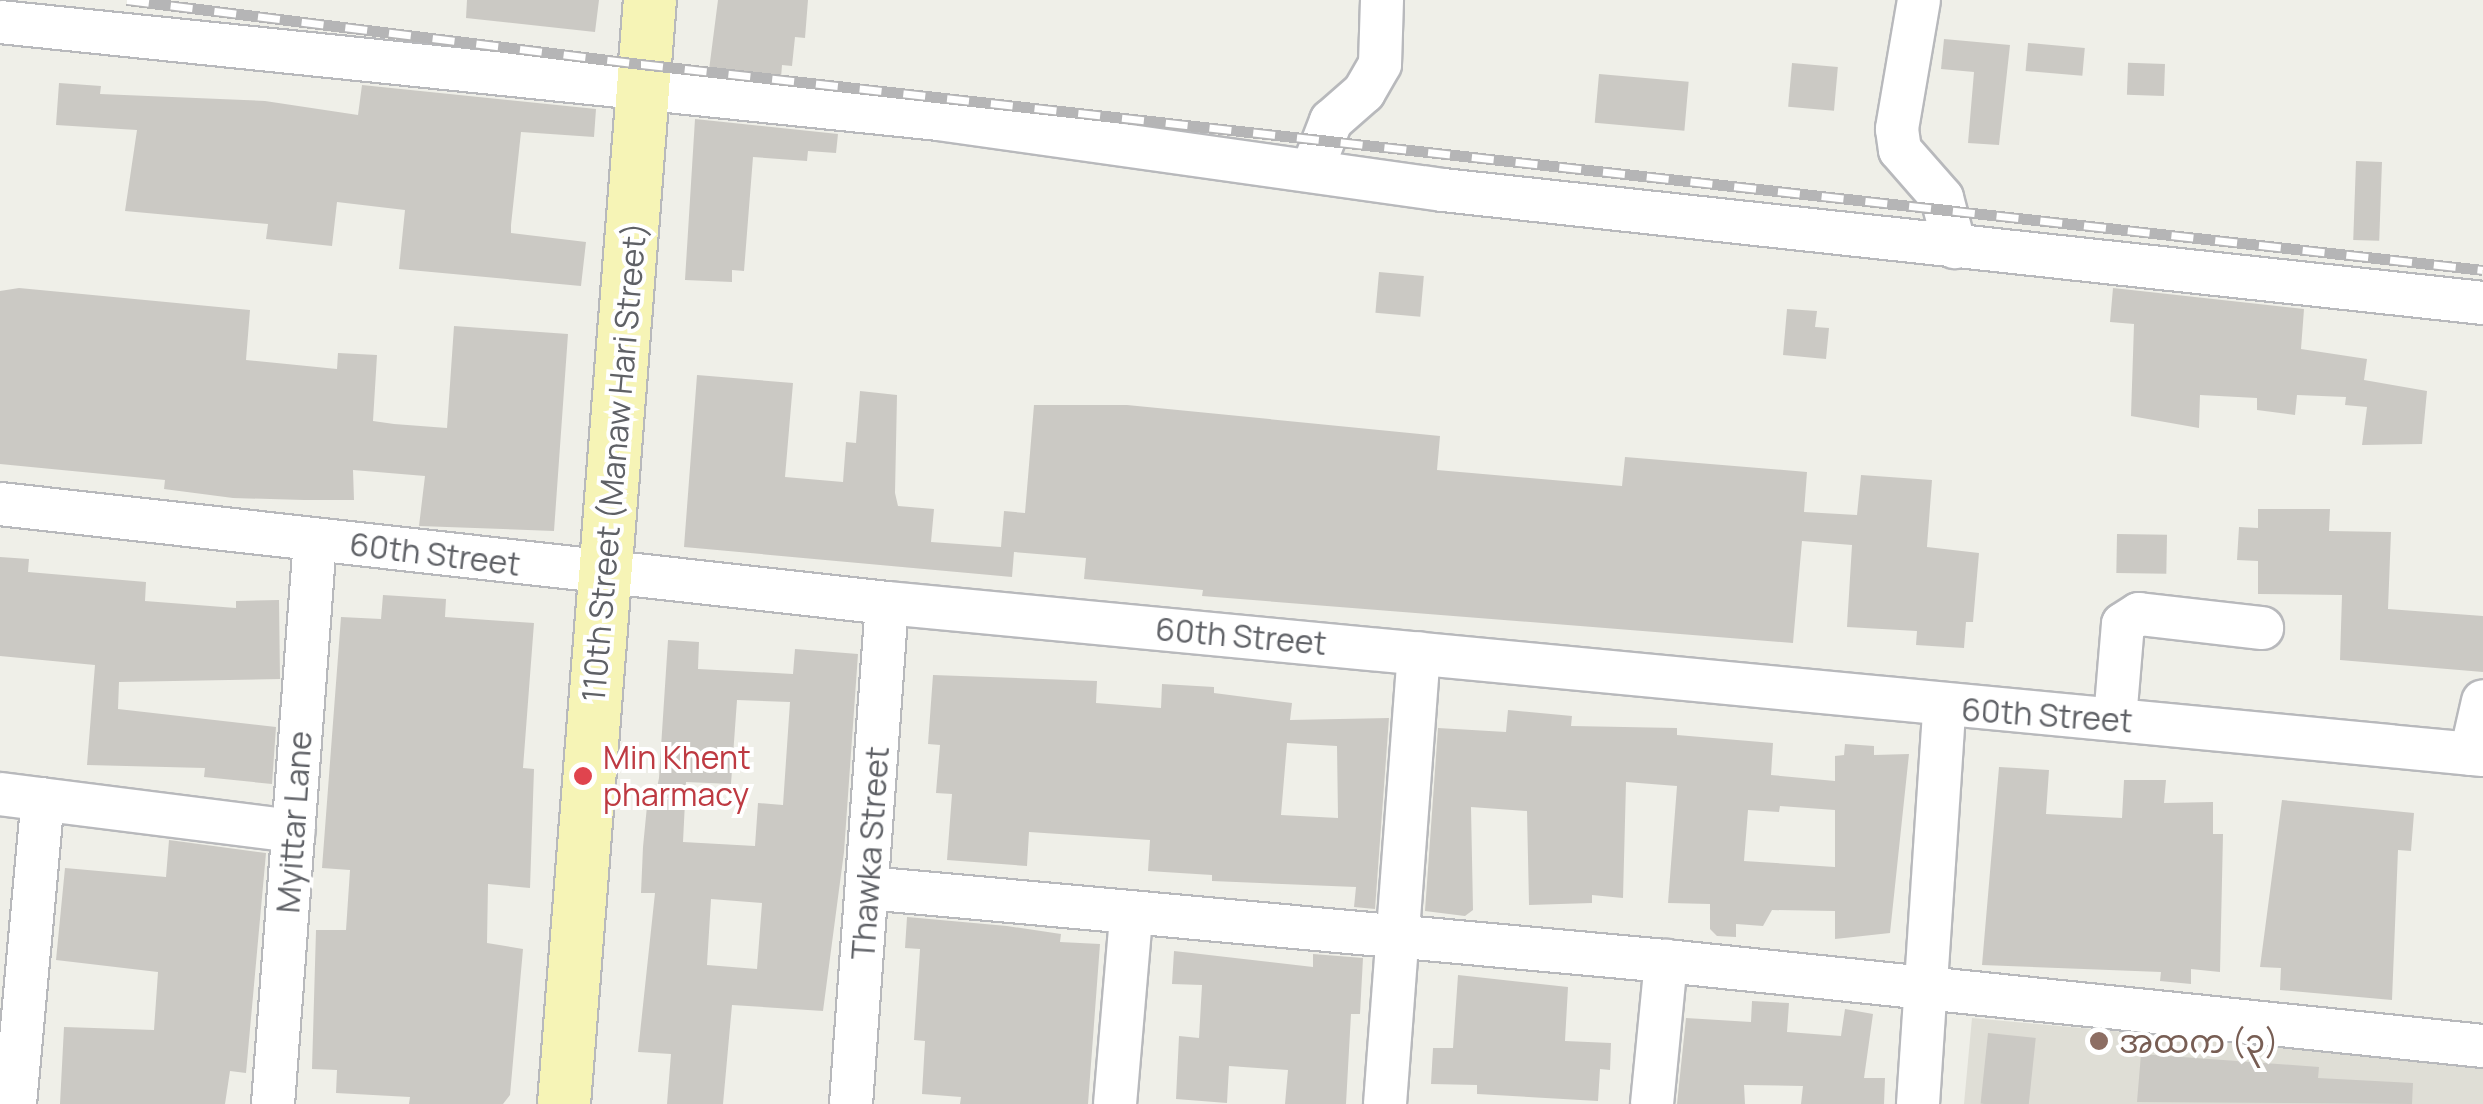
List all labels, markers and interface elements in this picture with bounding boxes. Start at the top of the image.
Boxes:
street label: 110th Street (Manaw Hari Street) [574,221,654,703]
street label: 60th Street [348,524,522,584]
street label: 60th Street [1154,609,1328,663]
street label: 60th Street [1960,690,2134,740]
street label: Myittar Lane [268,730,320,914]
place label: Min Khent pharmacy [603,739,751,814]
street label: Thawka Street [843,745,897,961]
marker: Min Khent pharmacy [572,765,594,787]
place label: အထက (၃) [2119,1022,2279,1060]
marker: အထက (၃) [2088,1030,2110,1052]

